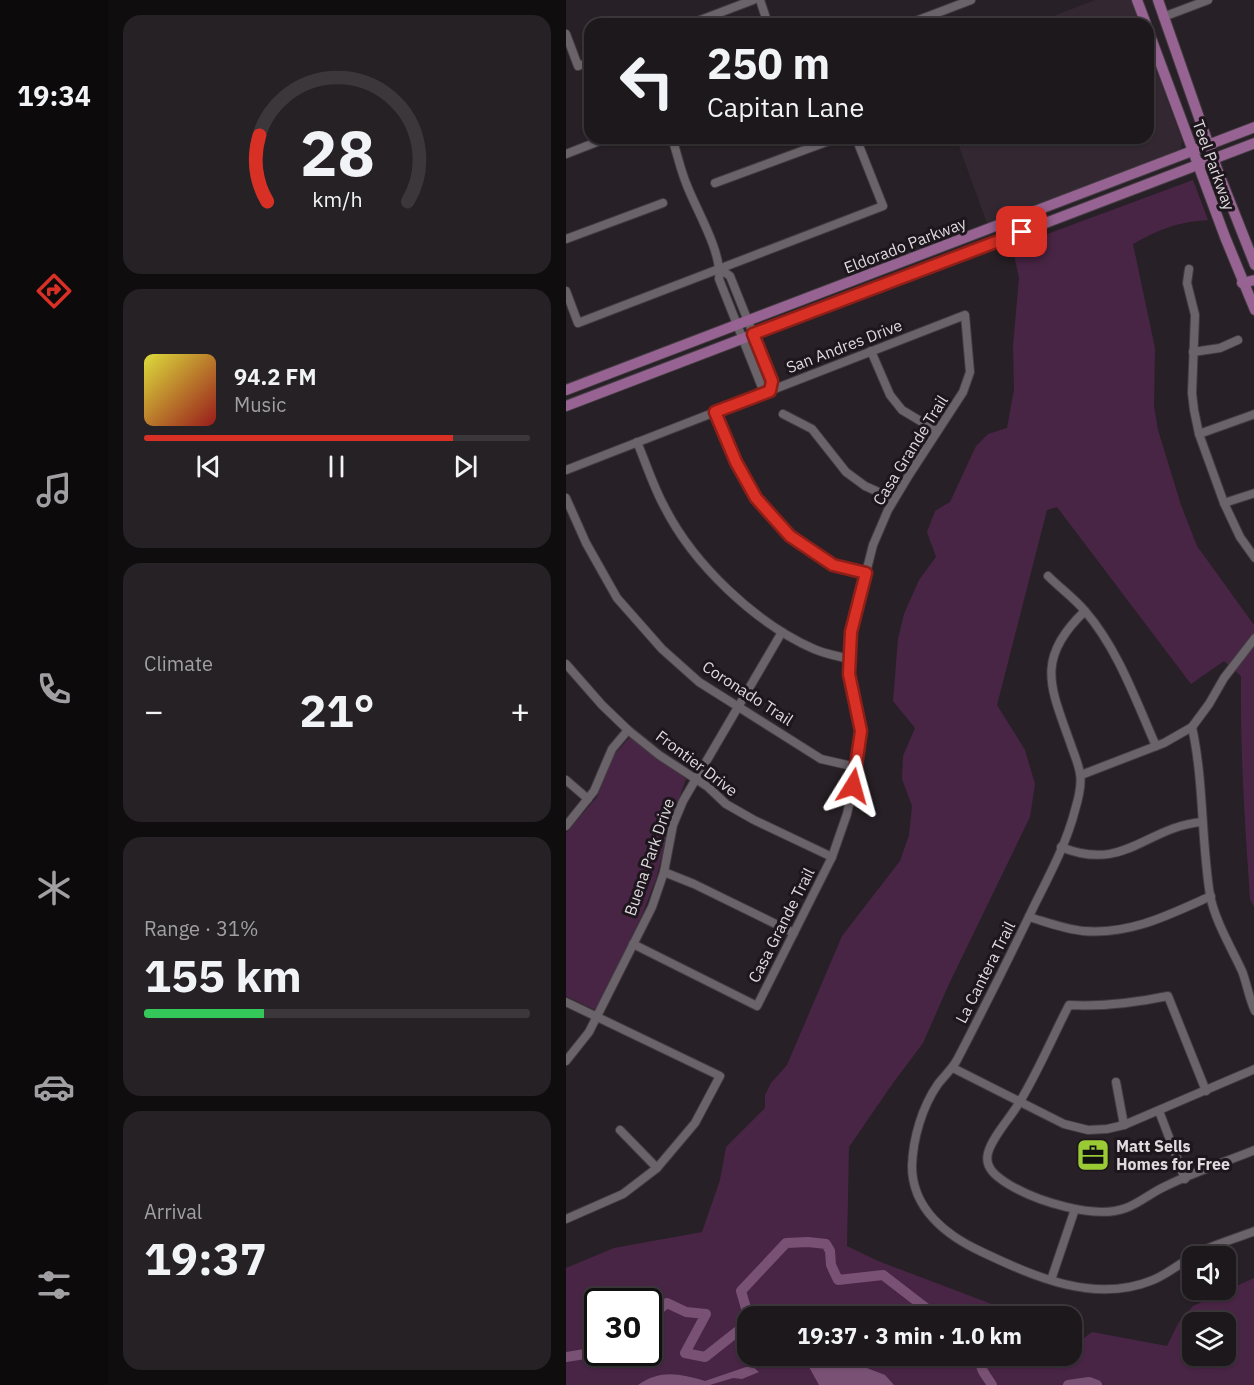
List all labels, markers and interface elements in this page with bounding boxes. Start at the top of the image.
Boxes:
text: 250 m [707,36,830,91]
icon: left [608,42,686,120]
text: 19:34 [17,78,91,113]
text: Capitan Lane [707,89,864,124]
text: 28 [300,112,374,193]
street label: Teel Parkway [1188,117,1240,213]
text: km/h [312,185,362,213]
pin [996,206,1047,257]
street label: Eldorado Parkway [841,212,969,277]
icon: arrive [1005,215,1038,248]
icon: directions [33,270,75,312]
street label: San Andres Drive [783,315,905,377]
text: 94.2 FM [234,362,317,391]
text: Music [234,391,286,418]
street label: Casa Grande Trail [868,391,952,509]
icon: previous [192,450,225,483]
icon: pause [320,450,353,483]
icon: next [449,450,482,483]
icon: music [33,469,75,511]
text: Climate [144,650,213,677]
street label: Coronado Trail [699,656,797,730]
icon: phone [33,668,75,710]
text: 21° [299,681,375,739]
text: − [144,689,164,732]
text: + [510,689,530,732]
street label: Frontier Drive [652,726,742,800]
position arrow [821,754,885,818]
street label: Buena Park Drive [620,795,679,918]
street label: Casa Grande Trail [743,864,819,986]
icon: climate [33,867,75,909]
text: Range · 31% [144,915,259,942]
street label: La Cantera Trail [951,918,1019,1026]
text: 155 km [144,946,302,1004]
icon: car [33,1066,75,1108]
place label: Matt Sells Homes for Free [1116,1136,1230,1174]
office icon: Matt Sells Homes for Free [1075,1137,1111,1173]
text: Arrival [144,1198,202,1225]
text: 19:37 [144,1229,267,1287]
map controls [1182,1246,1236,1366]
button: sound [1182,1246,1236,1300]
icon: filters [33,1264,75,1306]
speed limit sign: 30 [584,1288,662,1366]
button: layers [1182,1312,1236,1366]
text: 19:37 · 3 min · 1.0 km [797,1321,1022,1350]

